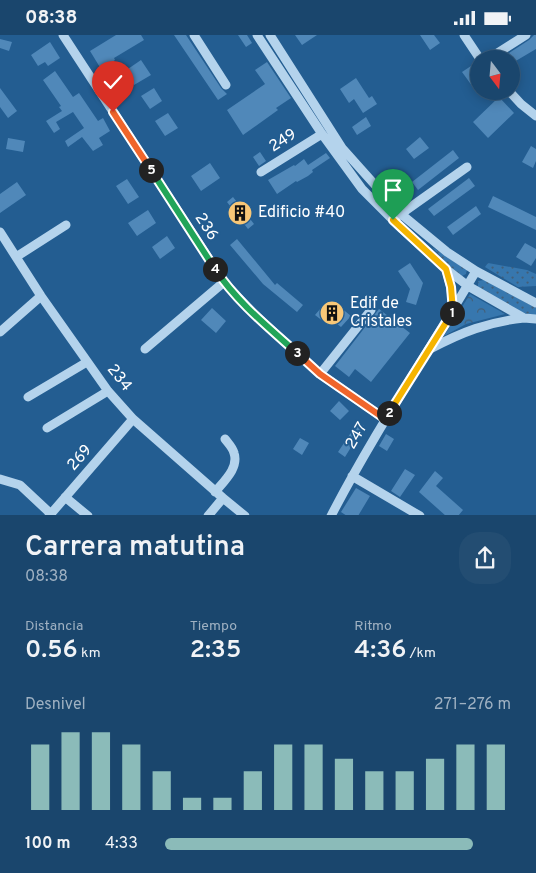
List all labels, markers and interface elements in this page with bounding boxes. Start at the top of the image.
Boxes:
text: 08:38 [25,6,77,30]
north arrow [470,50,520,100]
map controls [470,50,520,100]
pin [92,61,134,112]
icon: check [99,68,127,96]
street label: 249 [265,125,301,157]
pin: 5 [138,157,164,183]
text: 5 [147,162,156,179]
pin [372,169,414,220]
icon: arrive [379,176,407,204]
building icon: Edificio #40 [227,200,253,226]
place label: Edificio #40 [258,203,345,223]
street label: 236 [190,209,222,245]
pin: 4 [202,257,228,281]
text: 4 [211,261,220,278]
place label: Edif de Cristales [350,294,412,332]
building icon: Edif de Cristales [319,300,345,326]
pin: 1 [440,301,464,325]
text: 1 [450,305,455,322]
pin: 3 [284,341,310,365]
text: 3 [293,345,302,362]
street label: 234 [102,360,136,396]
pin: 2 [376,401,402,425]
text: 2 [385,405,394,422]
street label: 247 [341,419,373,453]
street label: 269 [63,441,97,475]
text: Carrera matutina [25,530,245,566]
button: share [459,532,511,584]
text: 08:38 [25,567,68,587]
text: Distancia [25,618,83,635]
text: Tiempo [190,618,237,635]
text: Ritmo [354,618,392,635]
text: 0.56 [25,635,78,667]
text: 2:35 [190,635,241,667]
text: 4:36 [354,635,406,667]
text: km [78,645,101,662]
text: /km [406,645,436,662]
text: Desnivel [25,695,86,715]
text: 271–276 m [434,695,511,715]
text: 100 m [25,834,71,854]
text: 4:33 [105,834,138,854]

